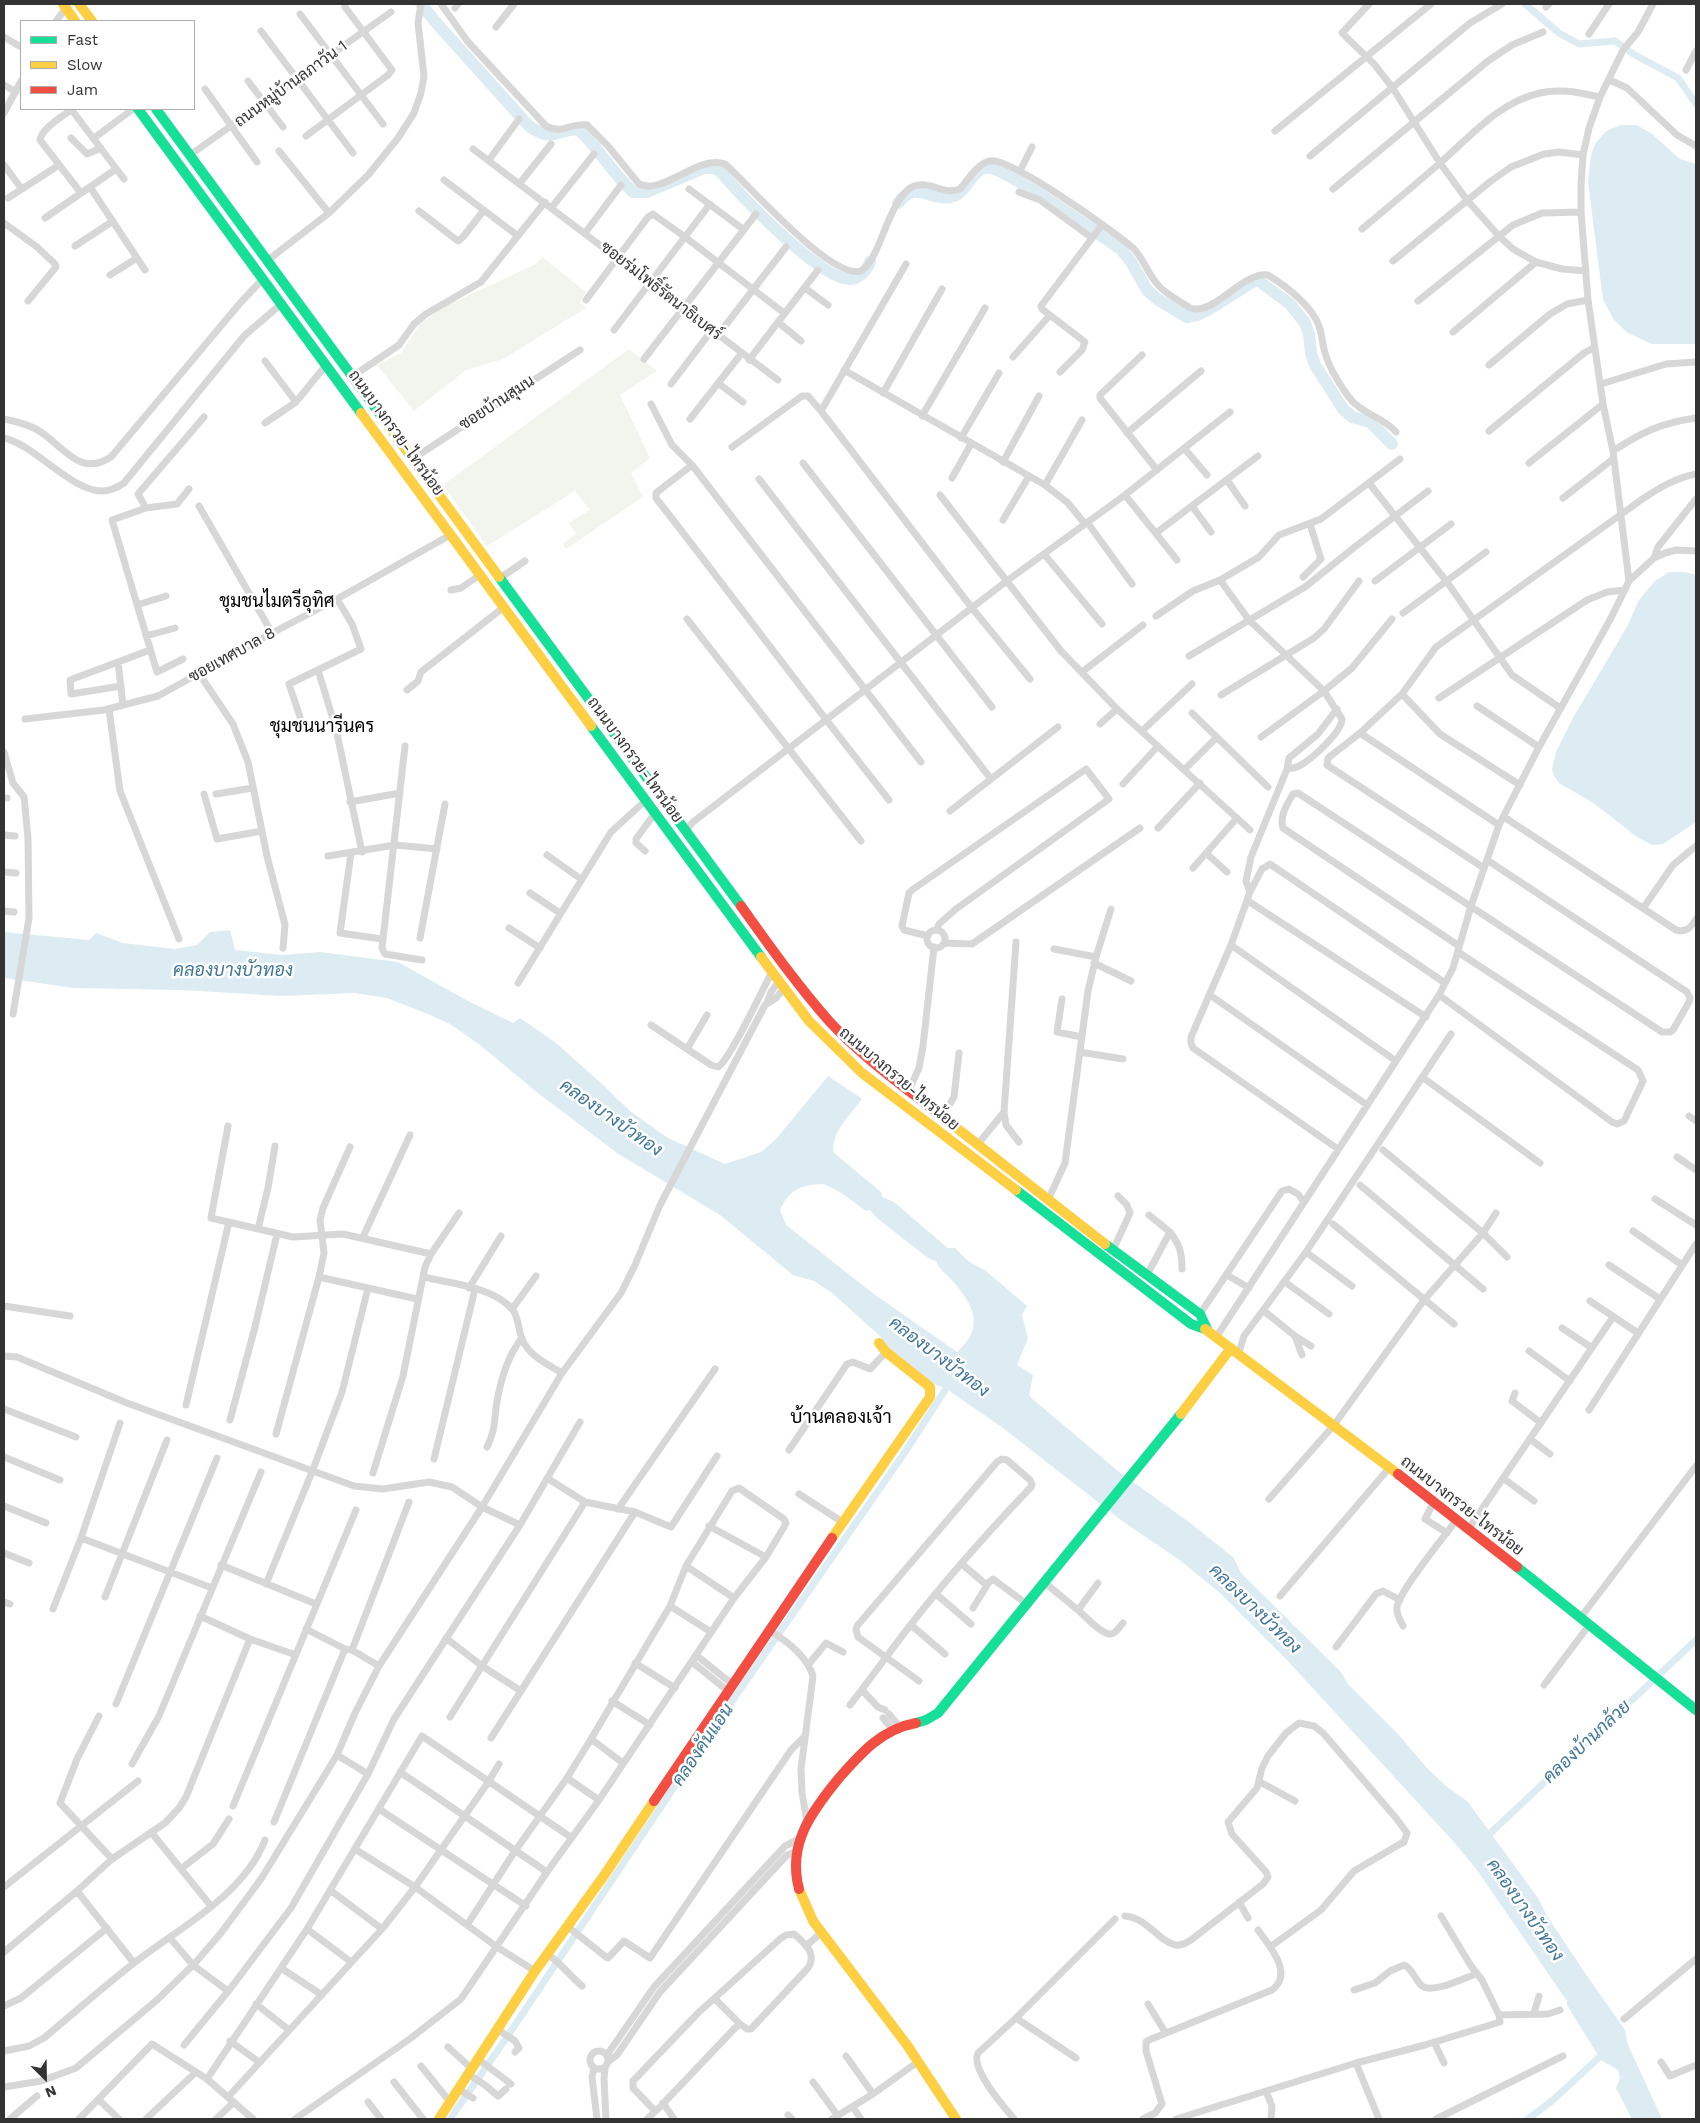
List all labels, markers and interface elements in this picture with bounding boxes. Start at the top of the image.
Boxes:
legend [20,20,195,110]
text: Fast [67,31,98,49]
street label: ถนนหมู่บ้านลภาวัน 1 [231,37,351,131]
text: Slow [67,56,103,74]
text: Jam [67,81,98,99]
street label: ซอยร่มโพธิ์รัตนาธิเบศร์ [596,238,726,344]
street label: ถนนบางกรวย-ไทรน้อย [344,366,448,500]
street label: ซอยบ้านสุมน [456,372,538,434]
district label: ชุมชนไมตรีอุทิศ [219,591,335,613]
street label: ซอยเทศบาล 8 [185,623,279,687]
street label: ถนนบางกรวย-ไทรน้อย [583,693,687,827]
district label: ชุมชนนารีนคร [270,716,374,738]
water label: คลองบางบัวทอง [173,960,293,982]
street label: ถนนบางกรวย-ไทรน้อย [835,1023,963,1135]
water label: คลองบางบัวทอง [556,1075,666,1161]
water label: คลองบางบัวทอง [885,1312,993,1402]
district label: บ้านคลองเจ้า [790,1406,892,1428]
street label: ถนนบางกรวย-ไทรน้อย [1397,1452,1527,1560]
water label: คลองบางบัวทอง [1204,1560,1306,1658]
water label: คลองบ้านกล้วย [1539,1696,1635,1788]
water label: คลองคันแอน [668,1700,738,1790]
water label: คลองบางบัวทอง [1482,1855,1568,1965]
north arrow [20,2053,70,2103]
text: N [43,2082,59,2101]

